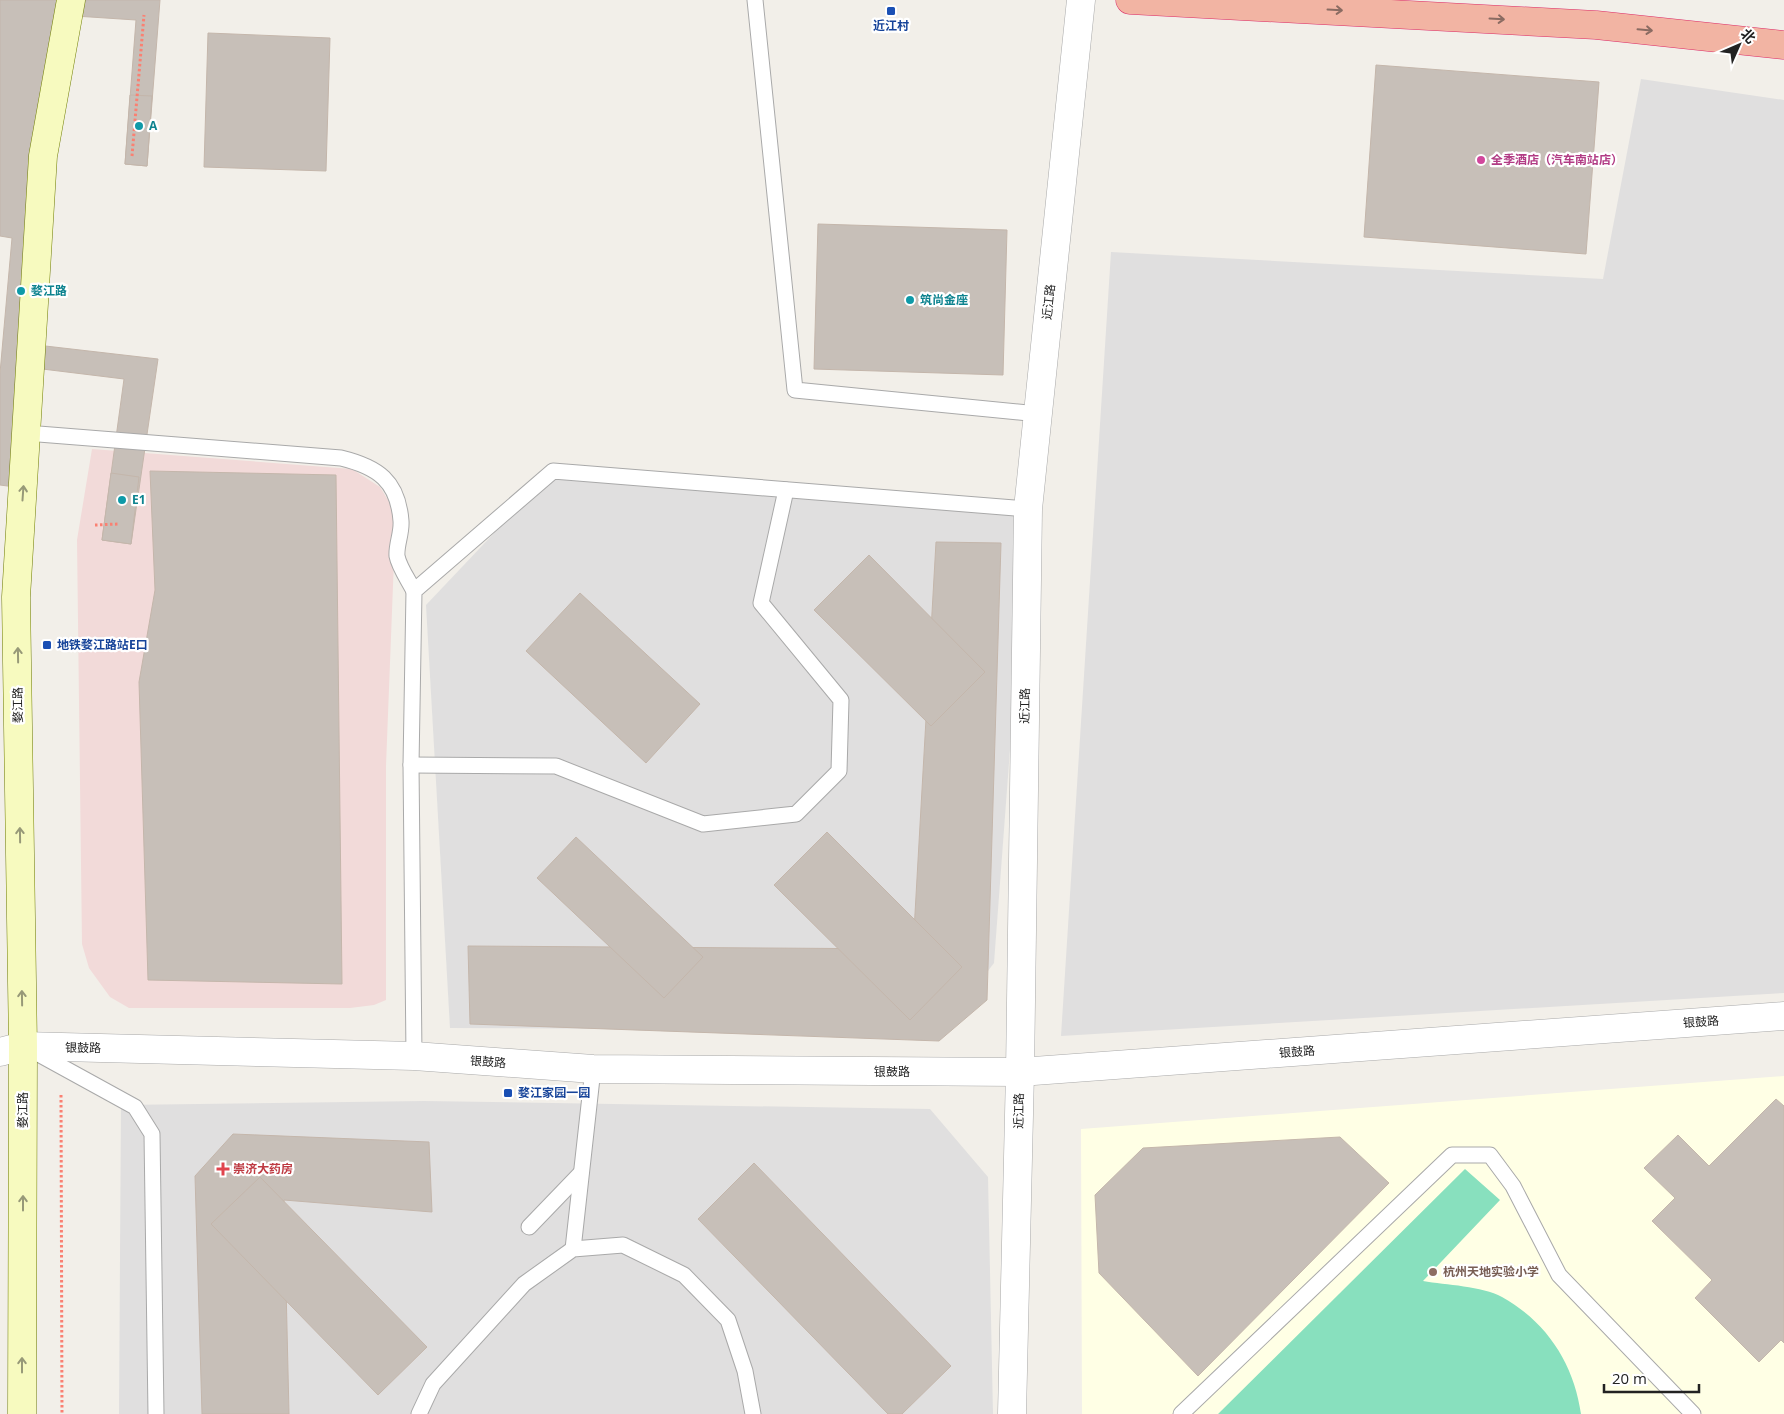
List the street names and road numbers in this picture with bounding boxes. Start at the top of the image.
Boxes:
street label: 近江路 [1038,283,1059,321]
street label: 婺江路 [9,687,26,723]
street label: 近江路 [1016,688,1033,724]
street label: 银鼓路 [1682,1012,1720,1031]
street label: 银鼓路 [65,1039,101,1056]
street label: 银鼓路 [1278,1042,1316,1061]
street label: 银鼓路 [469,1052,507,1071]
street label: 银鼓路 [874,1063,910,1080]
street label: 婺江路 [14,1092,31,1128]
street label: 近江路 [1010,1093,1027,1129]

